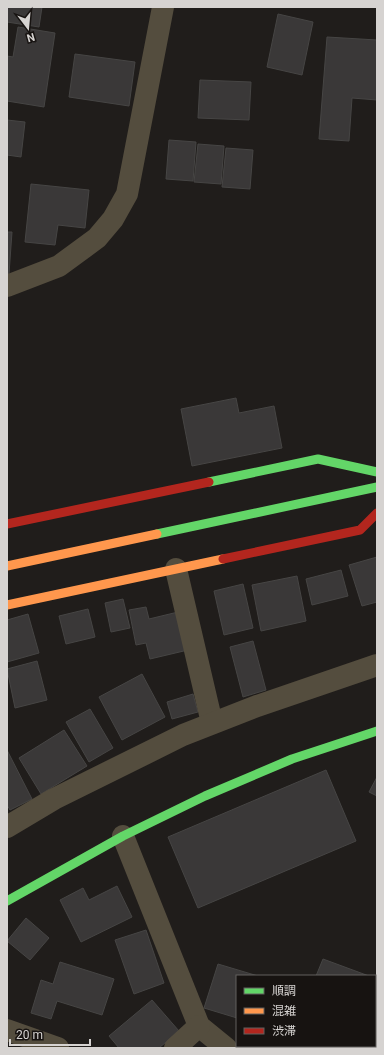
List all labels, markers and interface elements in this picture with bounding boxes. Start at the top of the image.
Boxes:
north arrow [8,8,48,48]
text: N [25,30,36,45]
legend [236,975,376,1047]
text: 順調 [272,984,296,998]
text: 混雑 [272,1004,296,1018]
scale bar [10,1021,90,1047]
text: 渋滞 [272,1024,296,1038]
text: 20 m [16,1028,43,1042]

